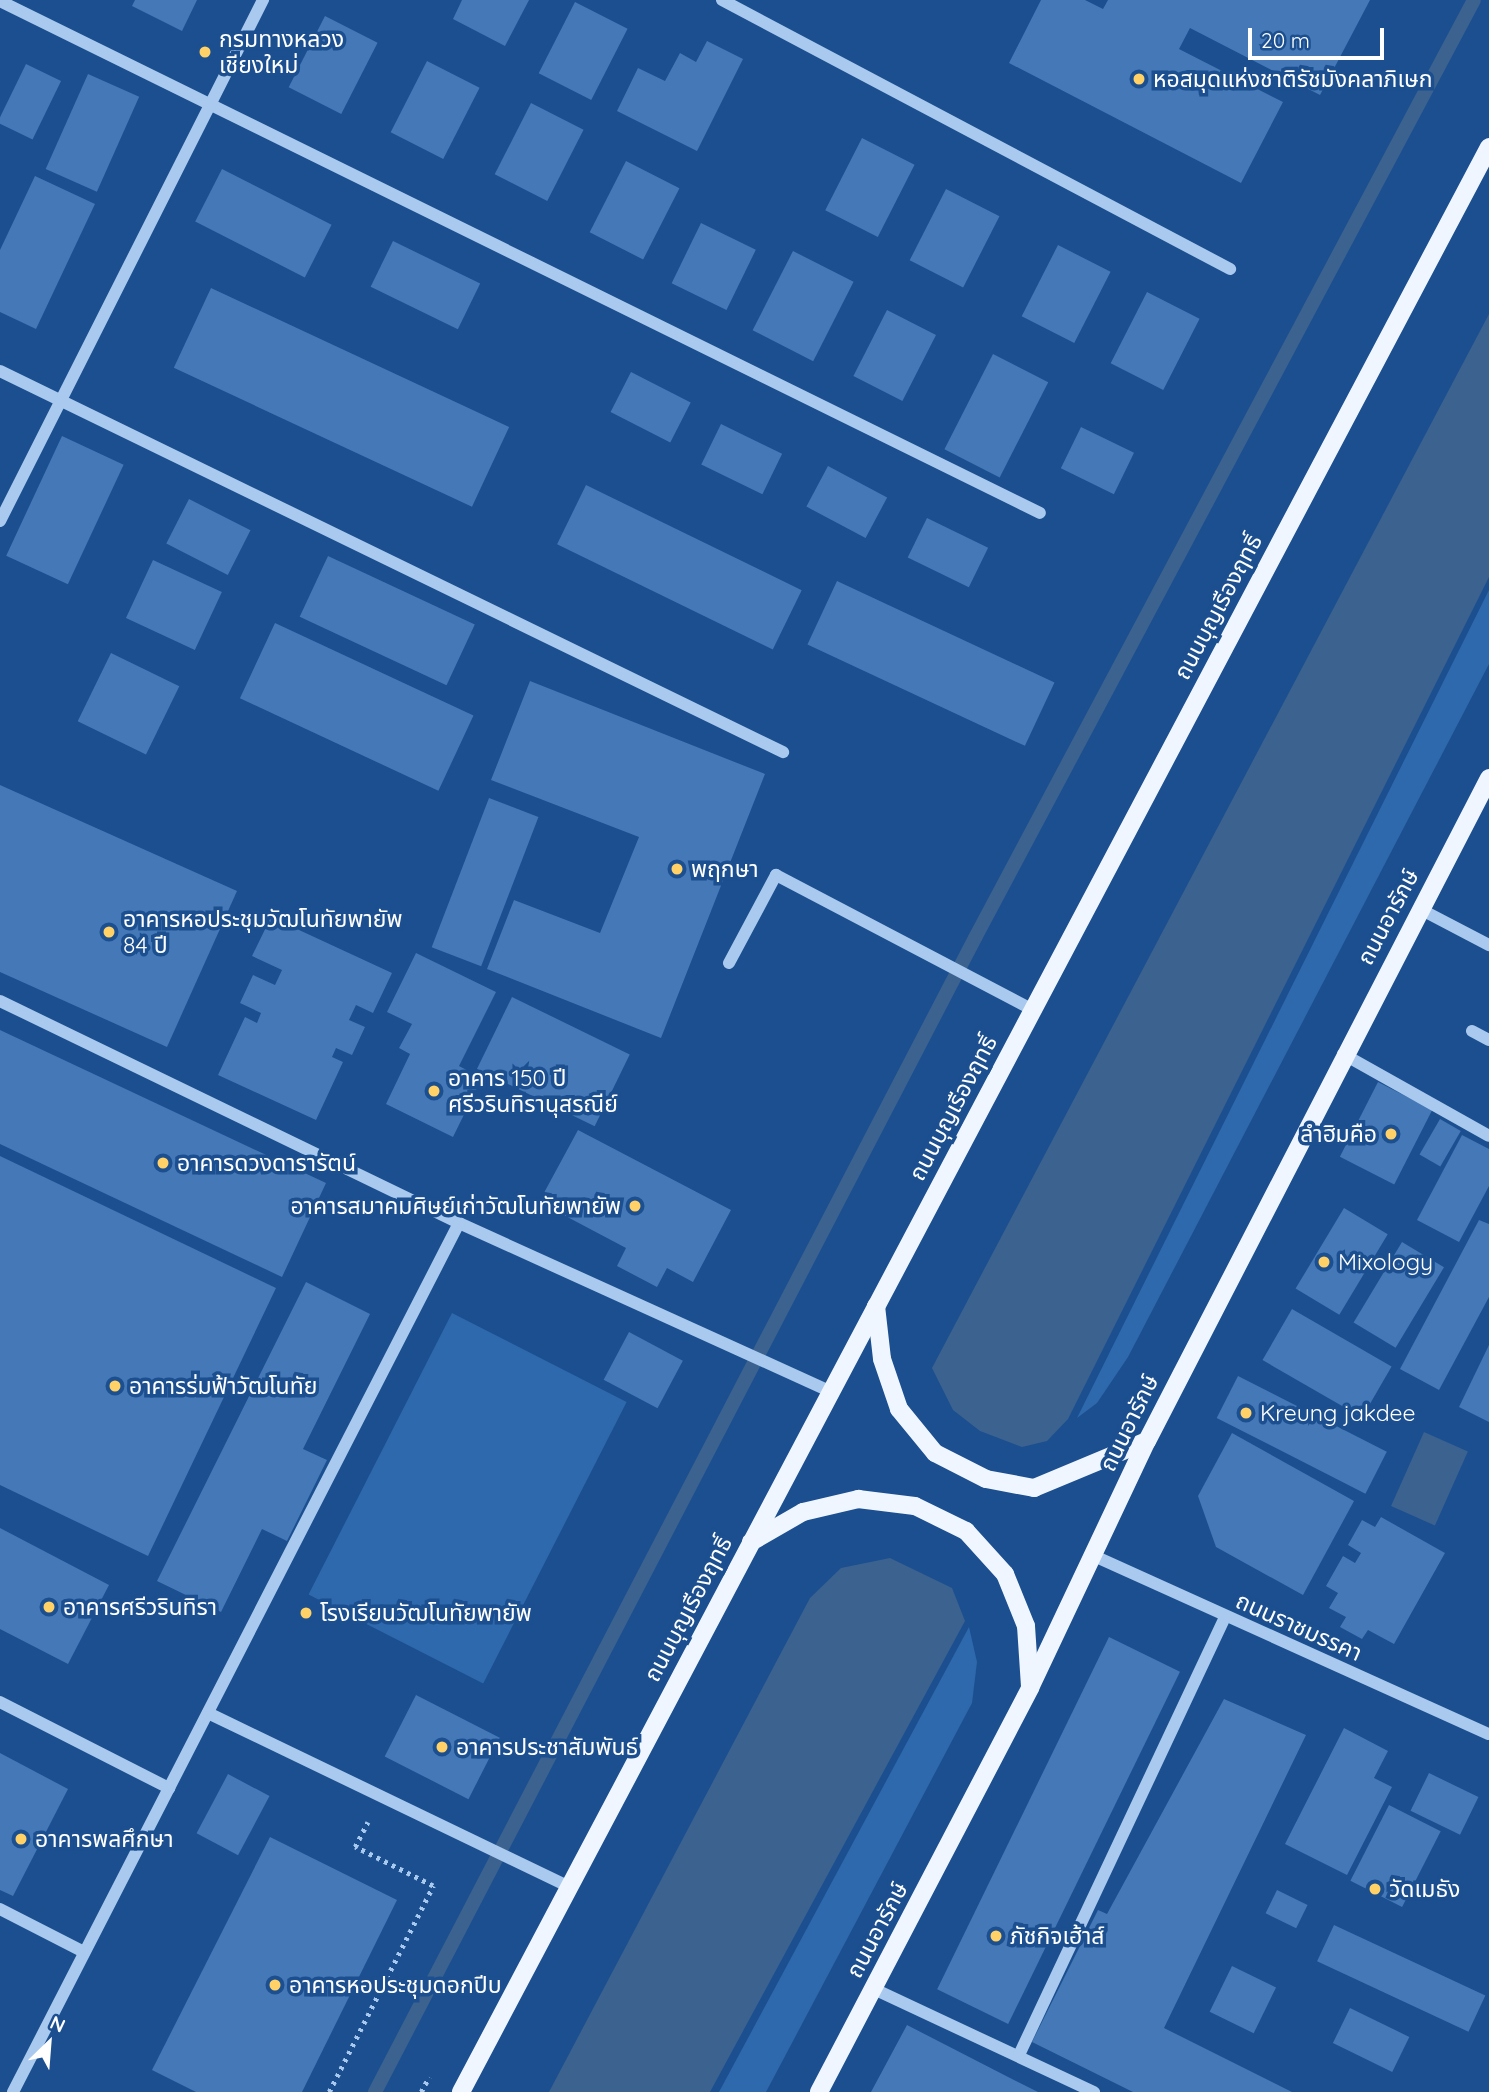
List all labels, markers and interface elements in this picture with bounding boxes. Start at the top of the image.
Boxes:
scale bar [1251,14,1388,58]
place label: กรมทางหลวง เชียงใหม่ [219,25,344,79]
text: 20 m [1261,27,1310,53]
marker: กรมทางหลวง เชียงใหม่ [197,44,213,60]
place label: หอสมุดแห่งชาติรัชมังคลาภิเษก [1153,65,1433,93]
marker: หอสมุดแห่งชาติรัชมังคลาภิเษก [1131,71,1147,87]
street label: ถนนบุญเรืองฤทธิ์ [1168,530,1268,684]
place label: พฤกษา [691,855,759,883]
marker: พฤกษา [669,861,685,877]
street label: ถนนอารักษ์ [1351,864,1425,970]
place label: อาคารหอประชุมวัฒโนทัยพายัพ 84 ปี [123,905,402,959]
marker: อาคารหอประชุมวัฒโนทัยพายัพ 84 ปี [101,924,117,940]
street label: ถนนบุญเรืองฤทธิ์ [903,1031,1003,1185]
place label: อาคาร 150 ปี ศรีวรินทิรานุสรณีย์ [448,1064,618,1118]
marker: อาคาร 150 ปี ศรีวรินทิรานุสรณีย์ [426,1083,442,1099]
place label: ลำฮิมคือ [1300,1120,1377,1148]
marker: ลำฮิมคือ [1383,1126,1399,1142]
place label: อาคารดวงดารารัตน์ [177,1149,356,1177]
marker: อาคารดวงดารารัตน์ [155,1155,171,1171]
place label: อาคารสมาคมศิษย์เก่าวัฒโนทัยพายัพ [290,1192,621,1220]
marker: อาคารสมาคมศิษย์เก่าวัฒโนทัยพายัพ [627,1198,643,1214]
place label: Mixology [1338,1248,1433,1276]
marker: Mixology [1316,1254,1332,1270]
street label: ถนนอารักษ์ [1094,1370,1164,1476]
place label: อาคารร่มฟ้าวัฒโนทัย [129,1372,317,1400]
marker: อาคารร่มฟ้าวัฒโนทัย [107,1378,123,1394]
place label: Kreung jakdee [1260,1399,1416,1427]
marker: Kreung jakdee [1238,1405,1254,1421]
street label: ถนนบุญเรืองฤทธิ์ [638,1532,738,1686]
street label: ถนนราชมรรคา [1232,1587,1366,1667]
place label: อาคารศรีวรินทิรา [63,1593,217,1621]
marker: อาคารศรีวรินทิรา [41,1599,57,1615]
place label: โรงเรียนวัฒโนทัยพายัพ [320,1599,532,1627]
marker: โรงเรียนวัฒโนทัยพายัพ [298,1605,314,1621]
place label: อาคารประชาสัมพันธ์ [456,1733,638,1761]
marker: อาคารประชาสัมพันธ์ [434,1739,450,1755]
place label: อาคารพลศึกษา [35,1825,174,1853]
marker: อาคารพลศึกษา [13,1831,29,1847]
place label: วัดเมธัง [1389,1875,1460,1903]
street label: ถนนอารักษ์ [840,1877,914,1983]
marker: วัดเมธัง [1367,1881,1383,1897]
place label: ภัชกิจเฮ้าส์ [1010,1922,1104,1950]
marker: ภัชกิจเฮ้าส์ [988,1928,1004,1944]
place label: อาคารหอประชุมดอกปีบ [289,1971,502,1999]
marker: อาคารหอประชุมดอกปีบ [267,1977,283,1993]
north arrow [14,2008,84,2078]
text: N [46,2010,69,2038]

